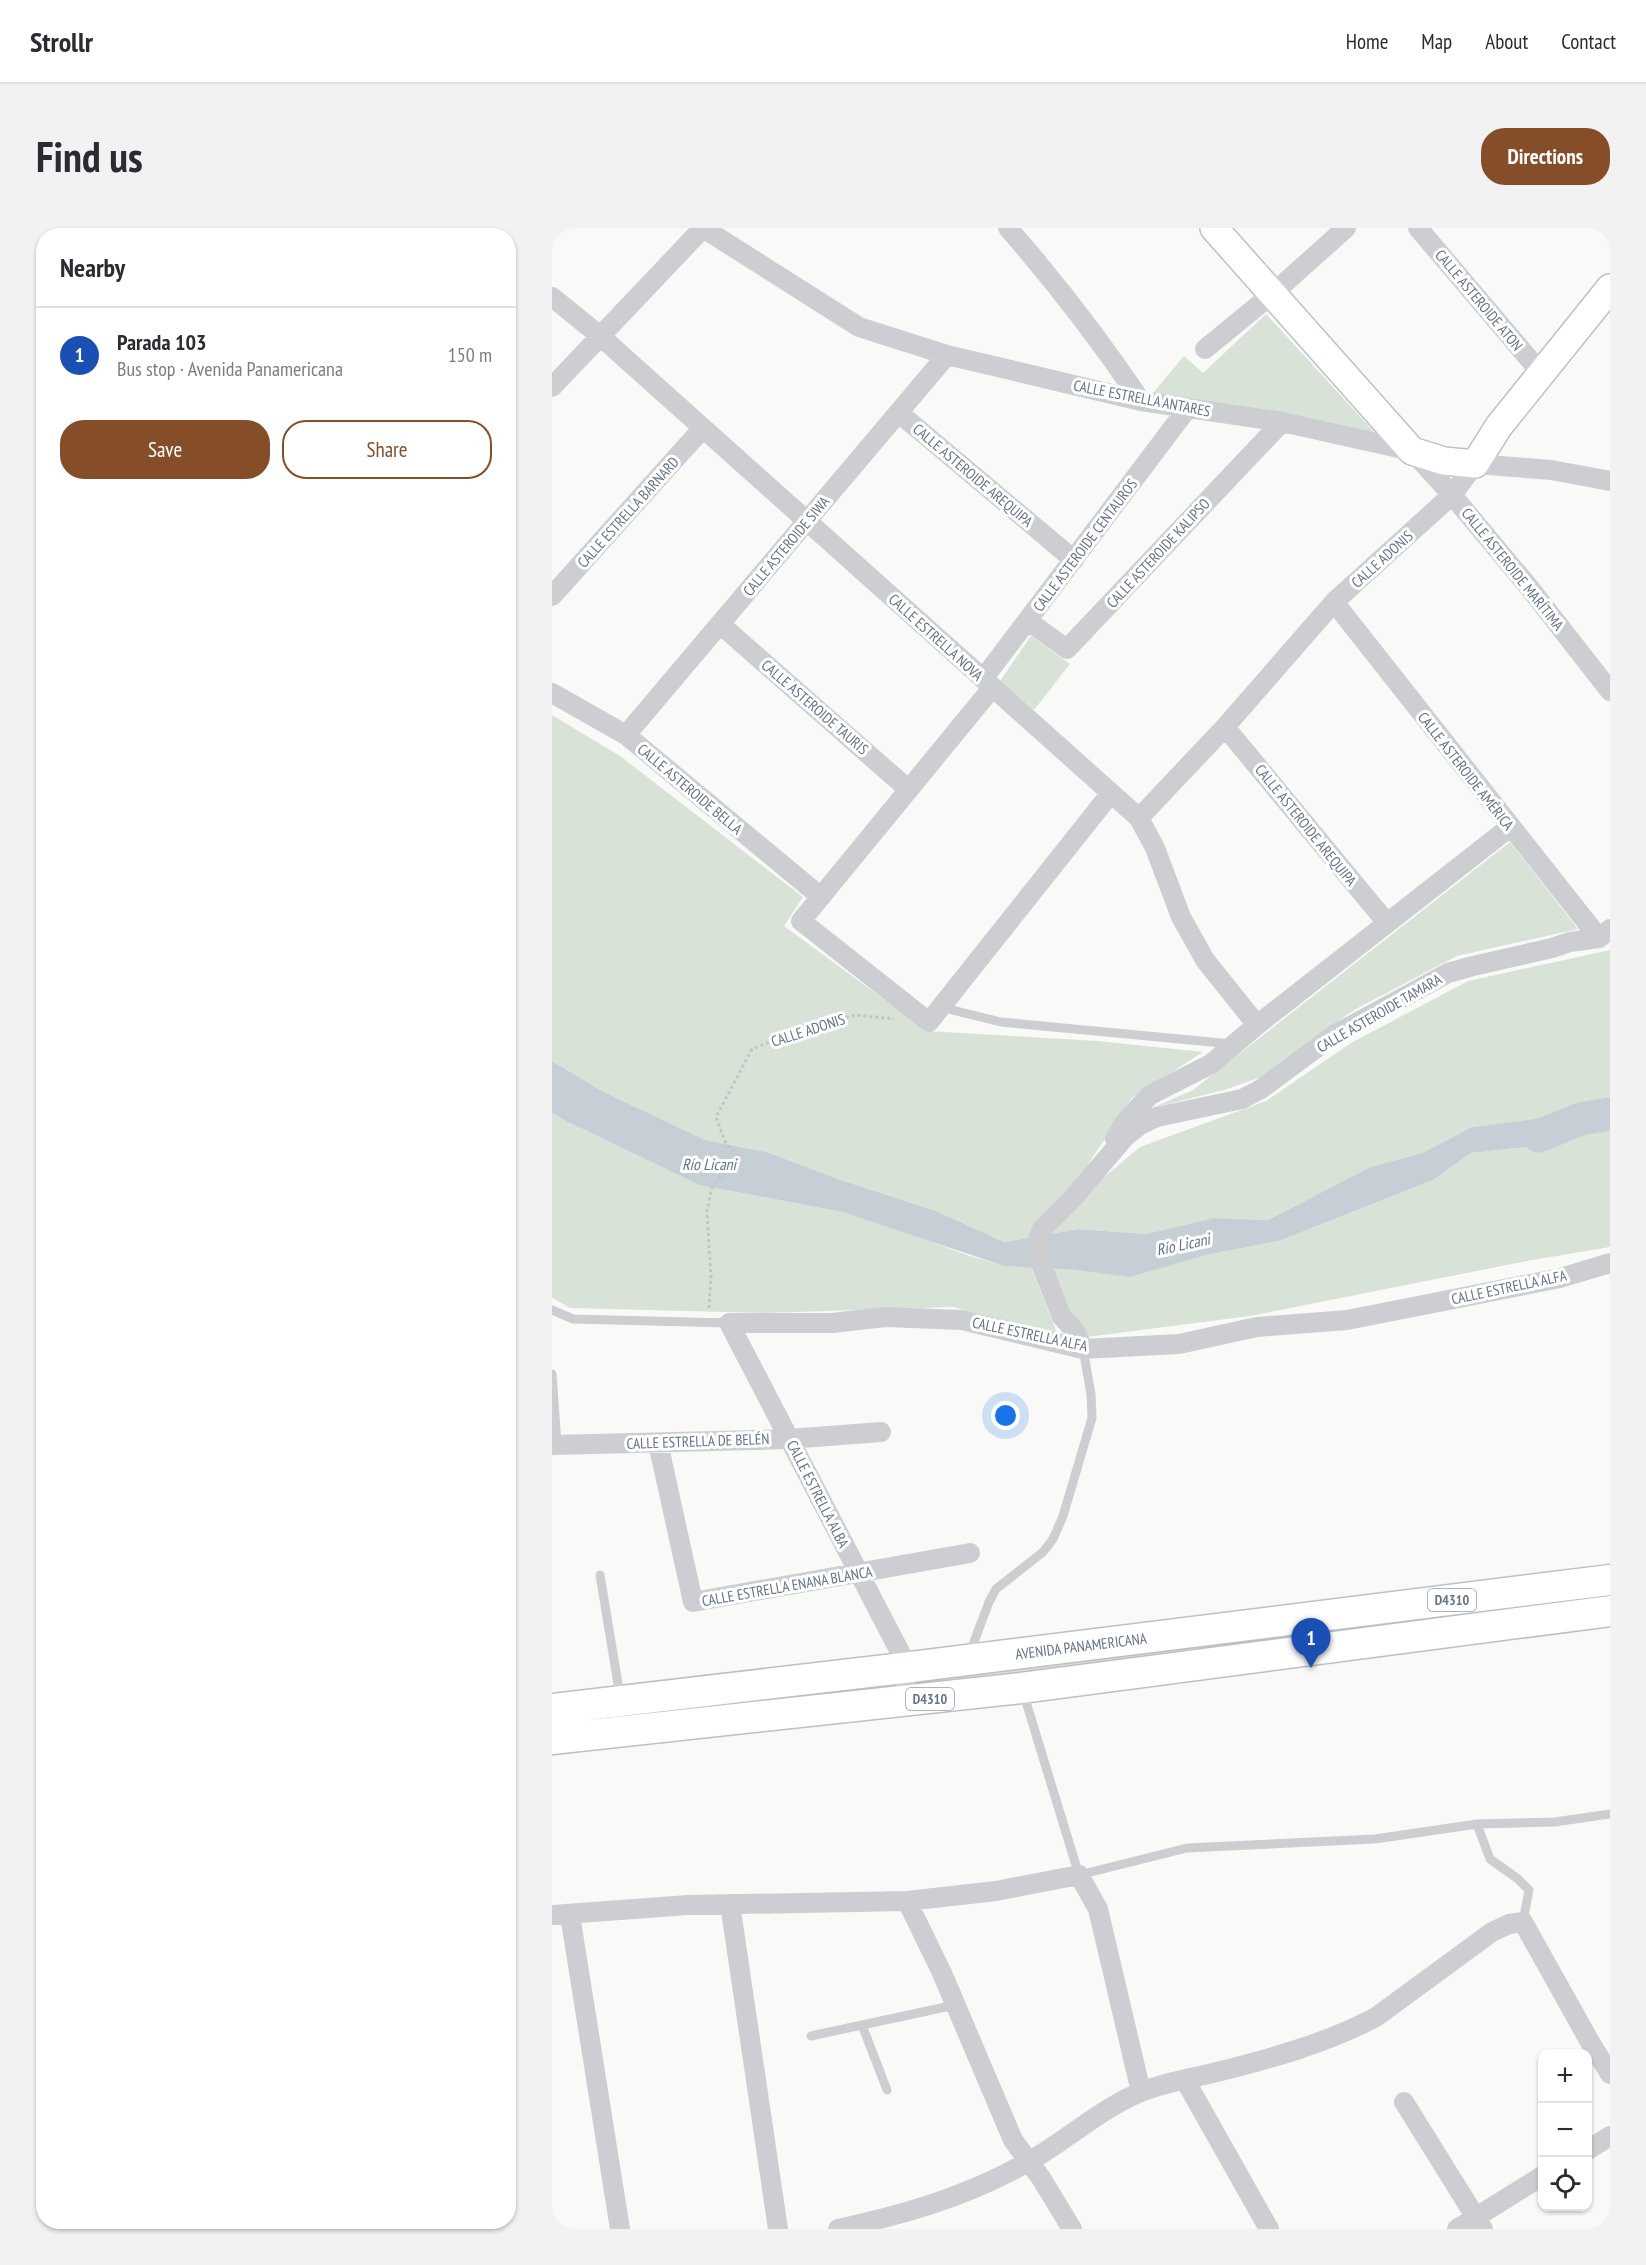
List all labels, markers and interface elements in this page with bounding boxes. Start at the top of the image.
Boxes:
text: Strollr [30,23,93,60]
text: Home [1346,28,1388,55]
text: Map [1421,28,1452,55]
text: About [1485,28,1528,55]
text: Contact [1561,28,1616,55]
button: Directions [1481,128,1610,185]
text: Find us [36,129,143,184]
street label: CALLE ASTEROIDE ATON [1431,246,1527,354]
text: Nearby [60,251,125,284]
text: Parada 103 [117,328,207,356]
text: 1 [75,342,84,368]
text: 150 m [448,342,492,368]
text: Bus stop · Avenida Panamericana [117,356,343,382]
street label: CALLE ESTRELLA ANTARES [1072,375,1212,421]
street label: CALLE ASTEROIDE AREQUIPA [909,419,1038,531]
button: Save [60,420,270,479]
button: Share [282,420,492,479]
street label: CALLE ESTRELLA BARNARD [573,453,683,571]
street label: CALLE ASTEROIDE CENTAUROS [1029,475,1141,615]
street label: CALLE ASTEROIDE SIWA [739,491,834,600]
street label: CALLE ASTEROIDE KALIPSO [1102,494,1214,612]
street label: CALLE ASTEROIDE MARÍTIMA [1458,504,1569,635]
street label: CALLE ADONIS [1347,526,1417,592]
street label: CALLE ESTRELLA NOVA [885,590,988,685]
street label: CALLE ASTEROIDE TAURIS [758,655,872,759]
street label: CALLE ASTEROIDE AMÉRICA [1414,708,1519,835]
street label: CALLE ASTEROIDE BELLA [634,740,747,839]
street label: CALLE ASTEROIDE AREQUIPA [1251,760,1361,890]
street label: CALLE ASTEROIDE TAMARA [1313,969,1446,1057]
street label: CALLE ADONIS [769,1009,847,1051]
water label: Río Licani [682,1154,739,1174]
water label: Río Licani [1154,1228,1214,1259]
street label: CALLE ESTRELLA ALFA [1450,1265,1569,1308]
street label: CALLE ESTRELLA ALFA [971,1313,1090,1356]
your location [991,1401,1020,1430]
street label: CALLE ESTRELLA DE BELÉN [626,1429,770,1453]
street label: CALLE ESTRELLA ALBA [783,1437,854,1552]
street label: CALLE ESTRELLA ENANA BLANCA [700,1561,875,1610]
road number: D4310 [1428,1589,1476,1611]
pin: 1 [1292,1618,1330,1668]
street label: AVENIDA PANAMERICANA [1014,1628,1149,1664]
road number: D4310 [906,1688,954,1710]
map controls [1538,2049,1592,2211]
button: + [1538,2049,1592,2103]
button: − [1538,2103,1592,2157]
button: locate [1538,2157,1592,2211]

